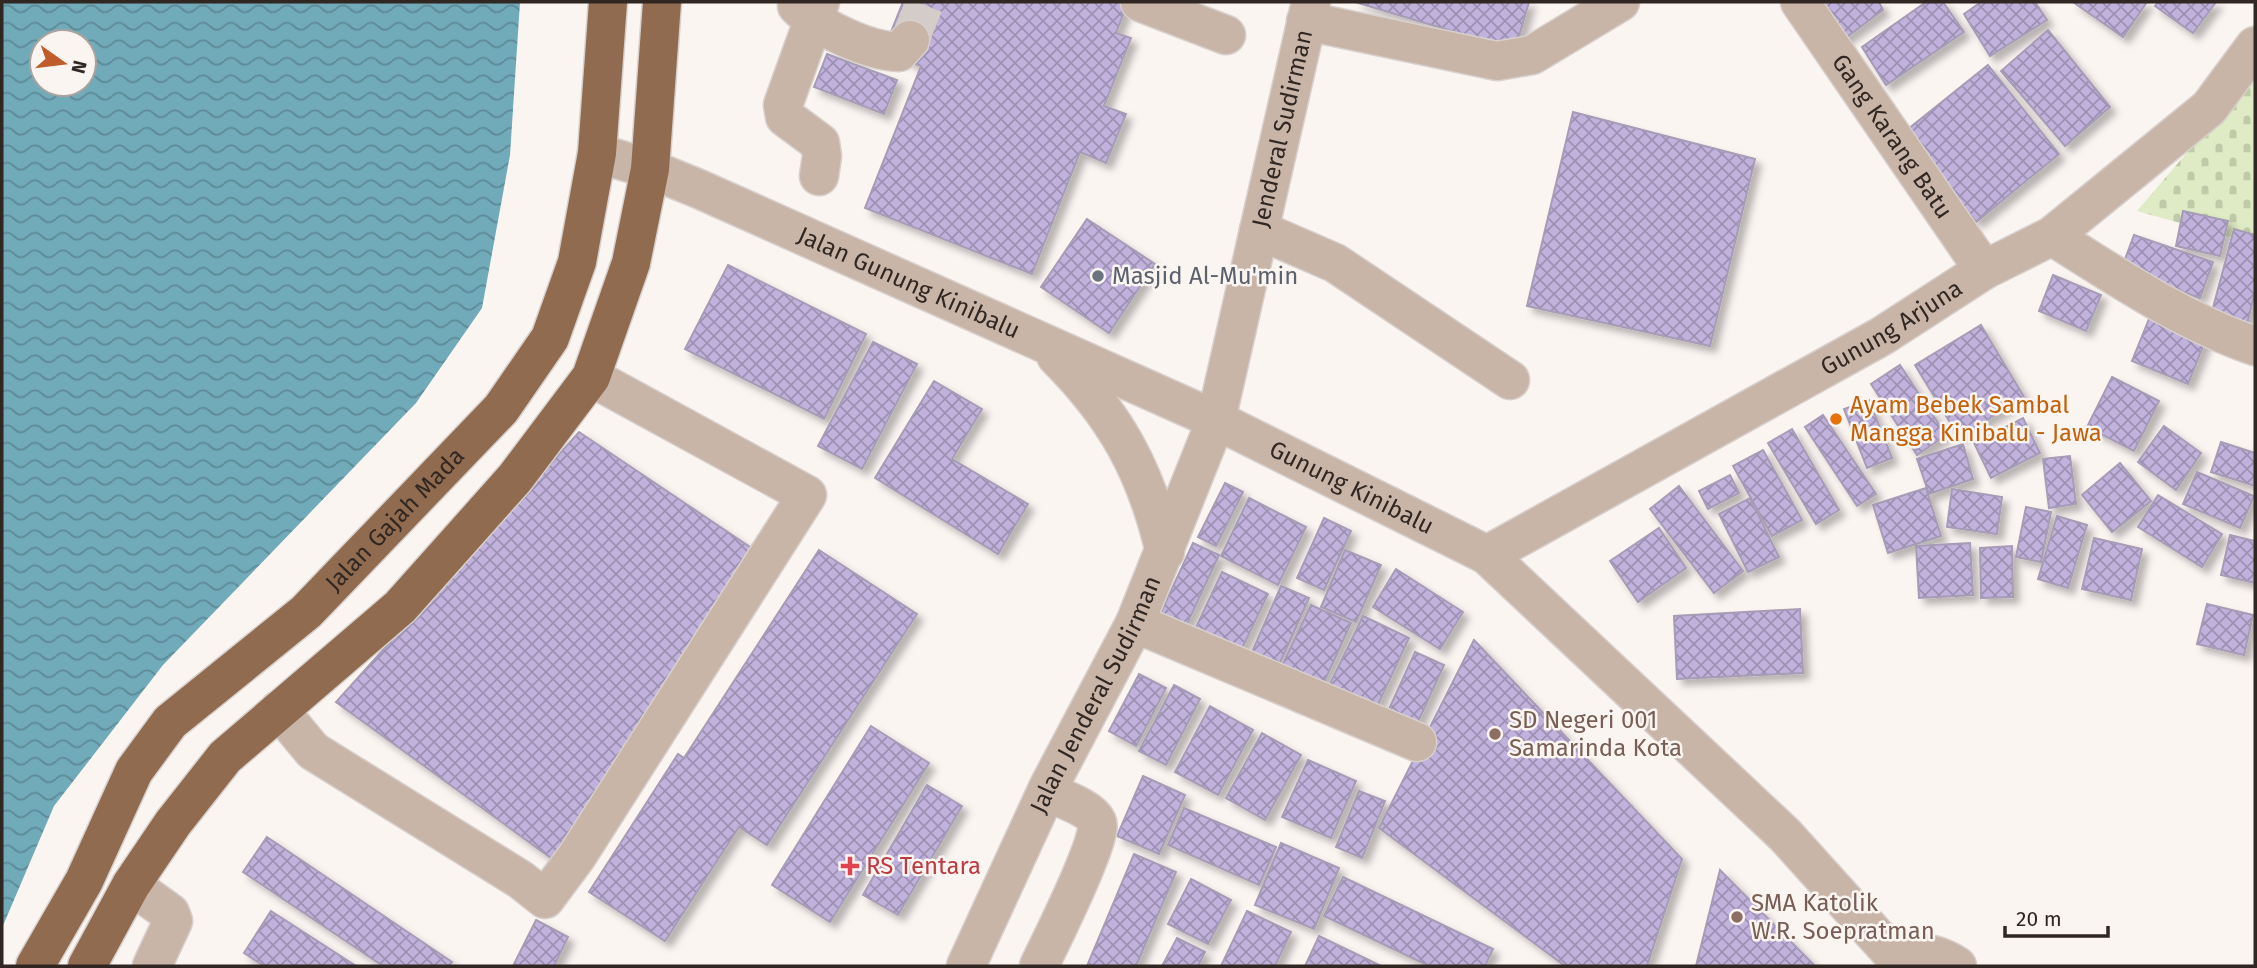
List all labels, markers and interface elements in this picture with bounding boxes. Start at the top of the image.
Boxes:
street label: Jenderal Sudirman [1246,27,1318,230]
north arrow [28,28,98,98]
street label: Gang Karang Batu [1826,49,1958,224]
text: N [66,58,92,76]
street label: Jalan Gunung Kinibalu [793,221,1024,345]
place label: Masjid Al-Mu'min [1112,262,1298,290]
marker: Masjid Al-Mu'min [1090,268,1106,284]
street label: Gunung Arjuna [1816,274,1967,381]
place label: Ayam Bebek Sambal Mangga Kinibalu - Jawa [1850,391,2102,447]
marker: Ayam Bebek Sambal Mangga Kinibalu - Jawa [1828,411,1844,427]
street label: Gunung Kinibalu [1265,435,1438,540]
street label: Jalan Gajah Mada [320,442,470,597]
street label: Jalan Jenderal Sudirman [1024,572,1166,818]
place label: SD Negeri 001 Samarinda Kota [1509,706,1682,762]
marker: SD Negeri 001 Samarinda Kota [1487,726,1503,742]
place label: RS Tentara [866,852,981,880]
marker: RS Tentara [840,856,860,876]
place label: SMA Katolik W.R. Soepratman [1751,889,1935,945]
scale bar [2005,894,2108,938]
text: 20 m [2016,906,2062,932]
marker: SMA Katolik W.R. Soepratman [1729,909,1745,925]

